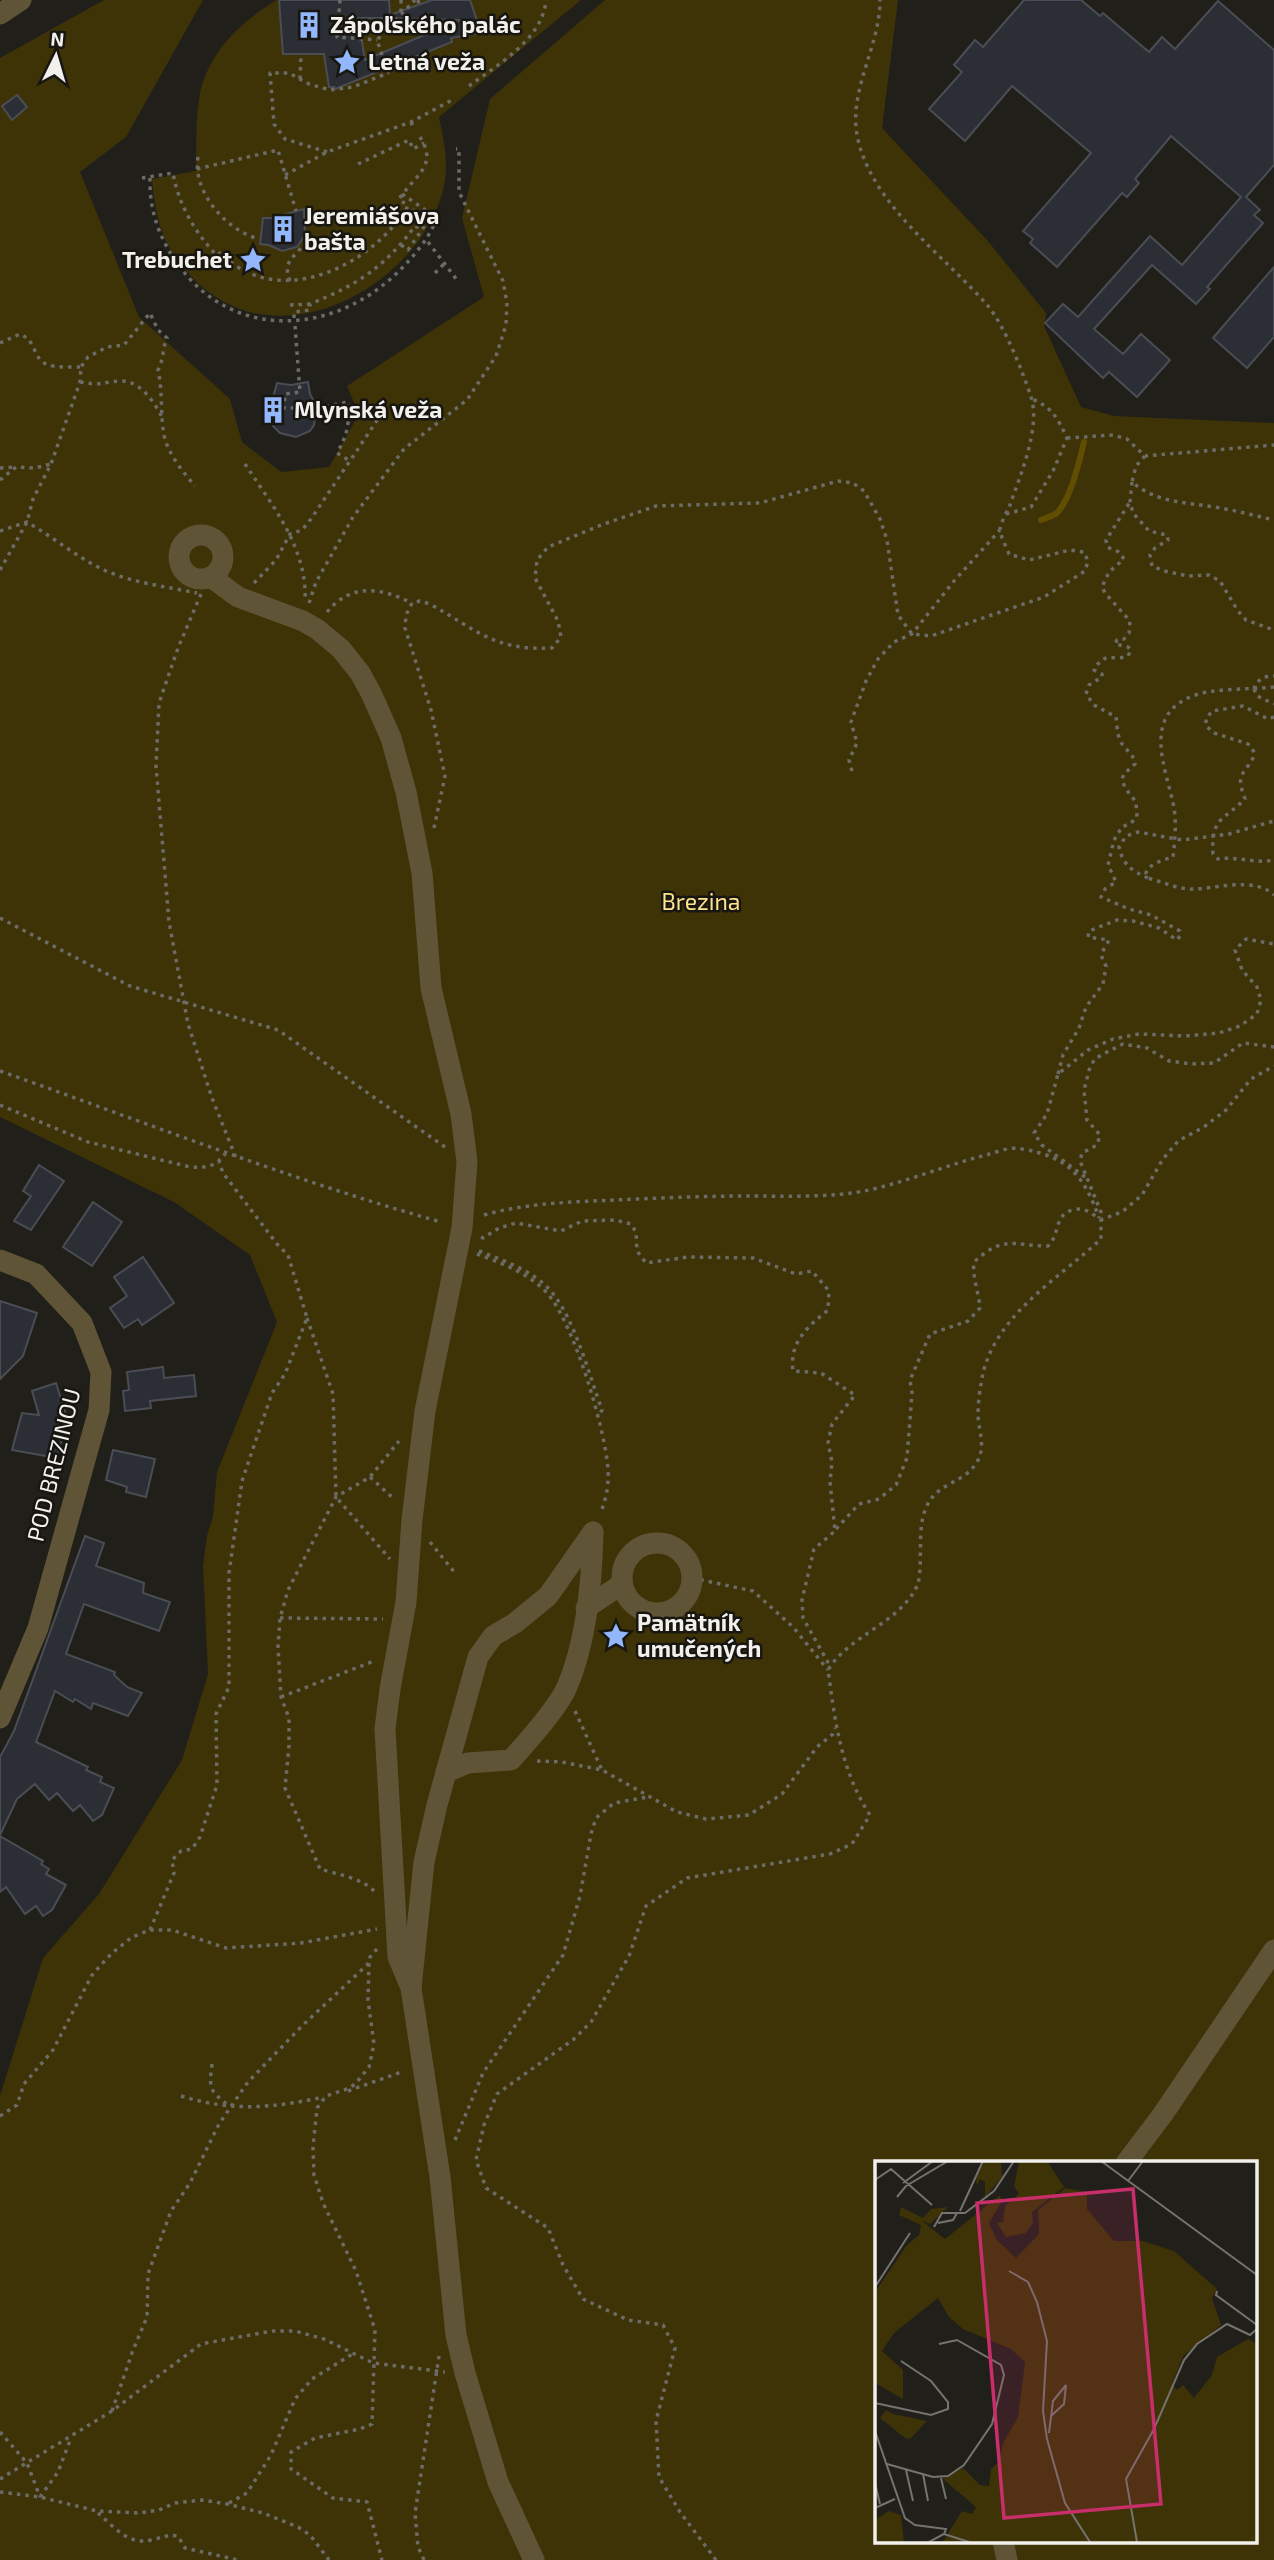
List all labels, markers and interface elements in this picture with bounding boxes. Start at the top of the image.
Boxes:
building icon: Zápoľského palác [294,10,324,40]
place label: Zápoľského palác [330,10,521,38]
north arrow [21,21,91,91]
text: N [50,27,65,51]
place icon: Letná veža [332,47,362,77]
place label: Letná veža [368,47,485,75]
place label: Jeremiášova bašta [304,201,439,255]
building icon: Jeremiášova bašta [268,214,298,244]
place label: Trebuchet [122,245,232,273]
place icon: Trebuchet [238,245,268,275]
building icon: Mlynská veža [258,395,288,425]
place label: Mlynská veža [294,395,442,423]
park label: Brezina [662,887,740,915]
street label: POD BREZINOU [20,1385,86,1544]
place label: Pamätník umučených [637,1608,761,1662]
place icon: Pamätník umučených [601,1621,631,1651]
inset map [875,2161,1256,2542]

